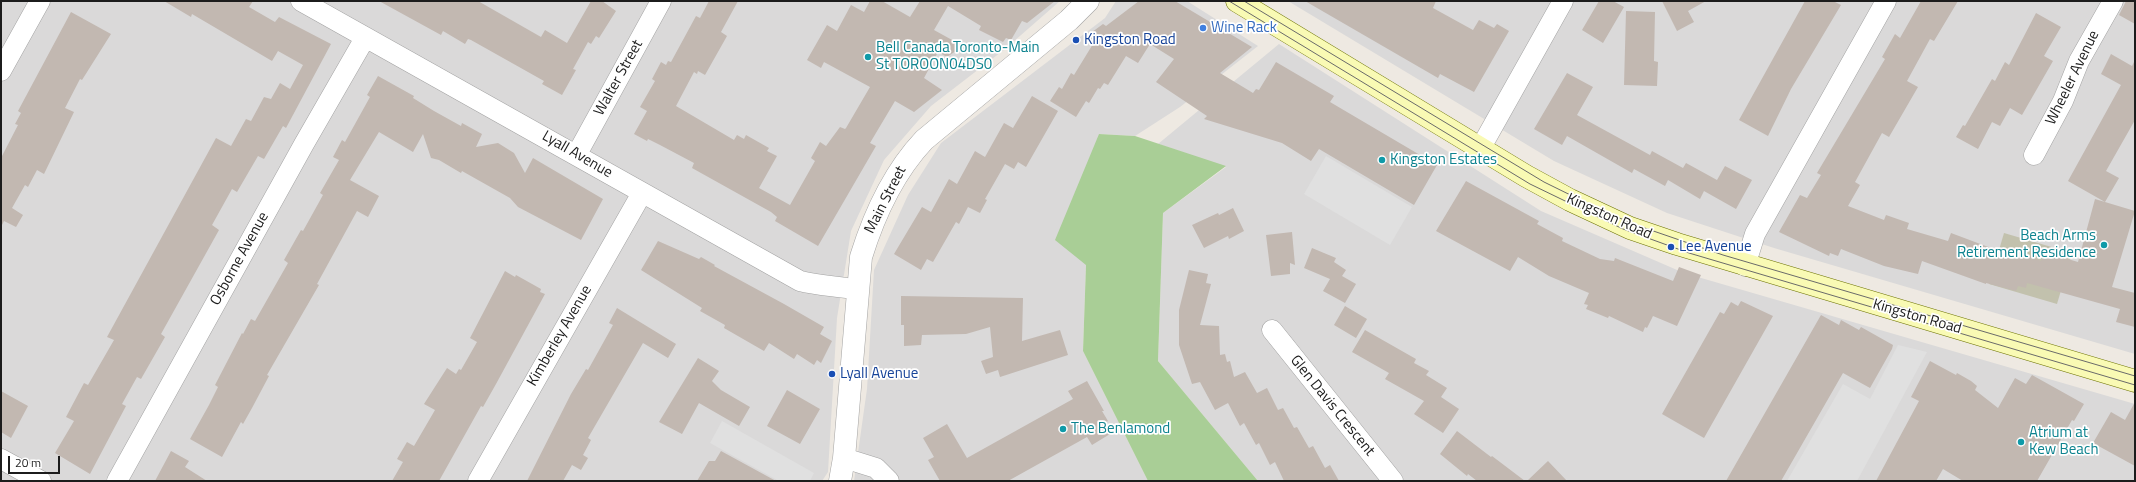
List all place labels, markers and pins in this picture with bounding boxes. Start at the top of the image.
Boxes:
place label: Wine Rack [1211,19,1277,37]
marker: Wine Rack [1198,23,1208,33]
place label: Kingston Road [1084,31,1176,49]
marker: Kingston Road [1071,35,1081,45]
place label: Bell Canada Toronto-Main St TOROON04DS0 [876,39,1040,74]
marker: Bell Canada Toronto-Main St TOROON04DS0 [863,52,873,62]
place label: Kingston Estates [1390,151,1497,169]
marker: Kingston Estates [1377,155,1387,165]
place label: Beach Arms Retirement Residence [1957,227,2096,262]
place label: Lee Avenue [1679,238,1751,256]
marker: Beach Arms Retirement Residence [2099,240,2109,250]
marker: Lee Avenue [1666,242,1676,252]
place label: Lyall Avenue [840,365,918,383]
marker: Lyall Avenue [827,369,837,379]
place label: The Benlamond [1071,420,1170,438]
marker: The Benlamond [1058,424,1068,434]
place label: Atrium at Kew Beach [2029,424,2098,459]
marker: Atrium at Kew Beach [2016,437,2026,447]

